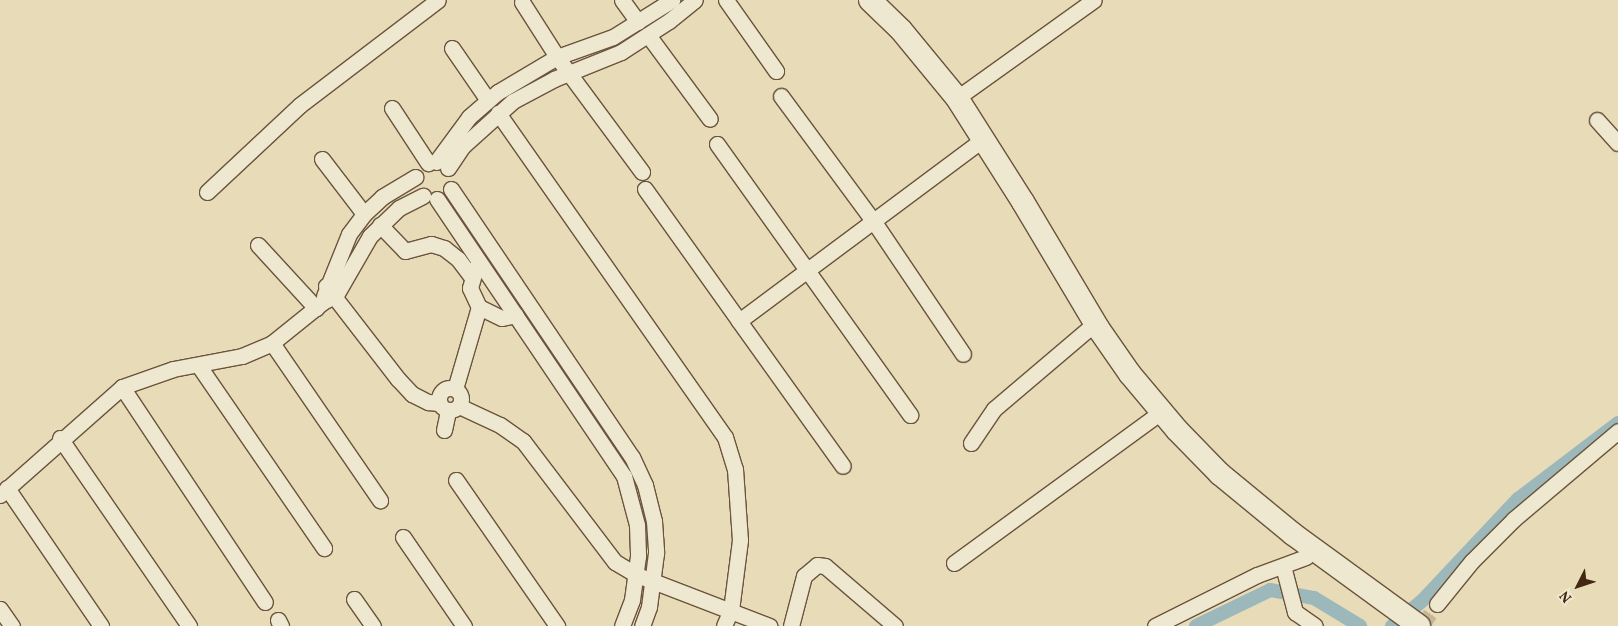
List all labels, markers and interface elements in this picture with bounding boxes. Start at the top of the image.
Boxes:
north arrow [1553,561,1603,611]
text: N [1556,586,1577,606]

